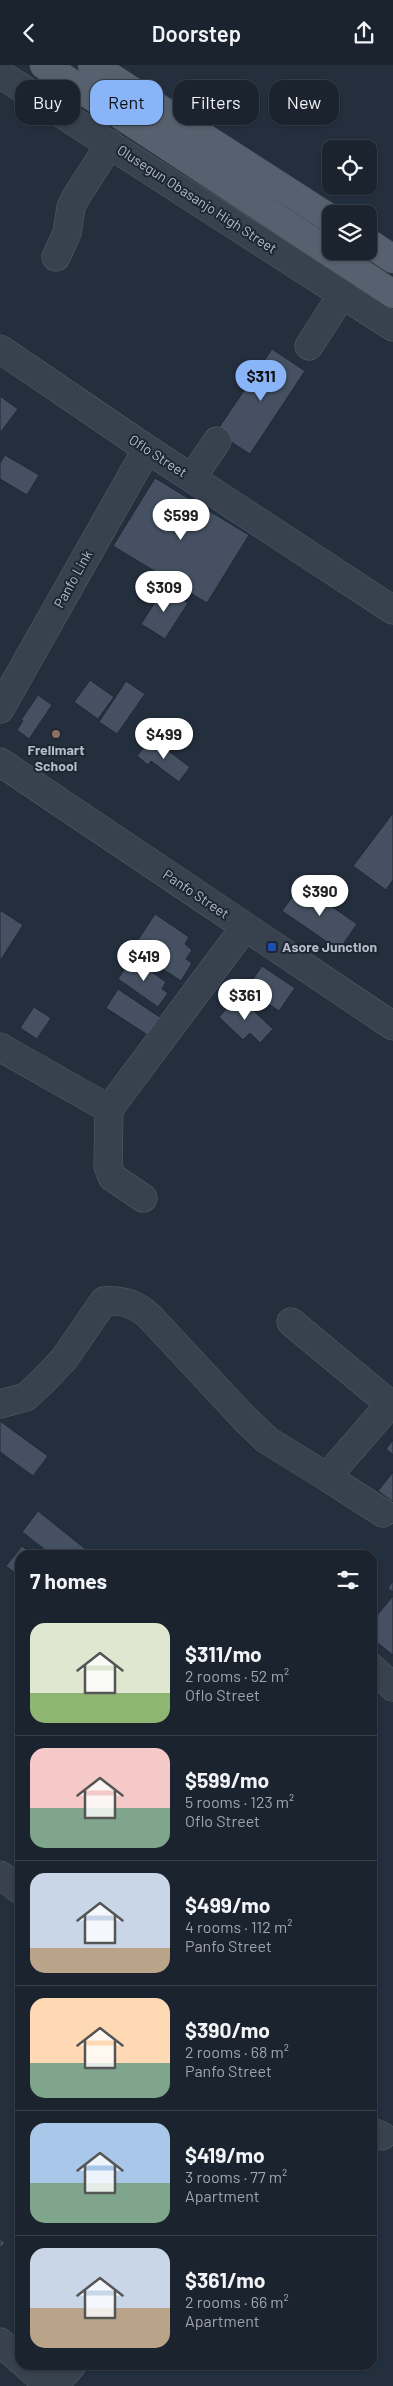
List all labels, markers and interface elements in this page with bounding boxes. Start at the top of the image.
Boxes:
icon: back [15,19,43,47]
icon: share [350,19,378,47]
text: Doorstep [152,20,241,46]
chip: Buy [15,80,80,125]
chip: Rent [90,80,163,125]
chip: Filters [173,80,259,125]
chip: New [269,80,339,125]
map controls [322,140,377,260]
button: locate [322,140,377,195]
street label: Olusegun Obasanjo High Street [114,141,280,257]
button: layers [322,205,377,260]
pin: $311 [231,359,291,402]
text: $311 [246,366,276,385]
street label: Oflo Street [126,431,190,481]
pin: $599 [151,499,211,541]
text: $599 [164,505,198,524]
street label: Panfo Link [50,547,95,611]
pin: $309 [134,571,194,613]
text: $309 [146,577,182,596]
pin: $499 [134,717,194,760]
text: $499 [146,724,182,743]
marker: Frelimart School [50,728,62,740]
place label: Frelimart School [27,741,85,774]
street label: Panfo Street [160,865,233,922]
pin: $390 [290,875,350,917]
text: $390 [302,881,338,900]
place label: Asore Junction [282,938,377,955]
pin: $419 [114,939,174,982]
marker: Asore Junction [266,941,278,953]
text: $419 [128,946,160,965]
pin: $361 [215,979,275,1021]
text: $361 [229,985,261,1004]
icon: filters [334,1566,362,1594]
text: 7 homes [30,1568,107,1593]
text: $311/mo [185,1641,262,1666]
icon: home [70,1643,130,1703]
text: 2 rooms · 52 m² [185,1666,289,1685]
text: Oflo Street [185,1685,260,1704]
text: $599/mo [185,1767,269,1792]
icon: home [70,1768,130,1828]
text: 5 rooms · 123 m² [185,1792,294,1811]
text: Oflo Street [185,1811,260,1830]
text: $499/mo [185,1892,271,1917]
icon: home [70,1893,130,1953]
text: 4 rooms · 112 m² [185,1917,292,1936]
text: Panfo Street [185,1936,272,1955]
text: $390/mo [185,2017,270,2042]
icon: home [70,2018,130,2078]
text: 2 rooms · 68 m² [185,2042,289,2061]
text: Panfo Street [185,2061,272,2080]
text: $419/mo [185,2142,265,2167]
icon: home [70,2143,130,2203]
text: 3 rooms · 77 m² [185,2167,287,2186]
text: Apartment [185,2186,260,2205]
text: $361/mo [185,2267,265,2292]
icon: home [70,2268,130,2328]
text: 2 rooms · 66 m² [185,2292,289,2311]
text: Apartment [185,2311,260,2330]

